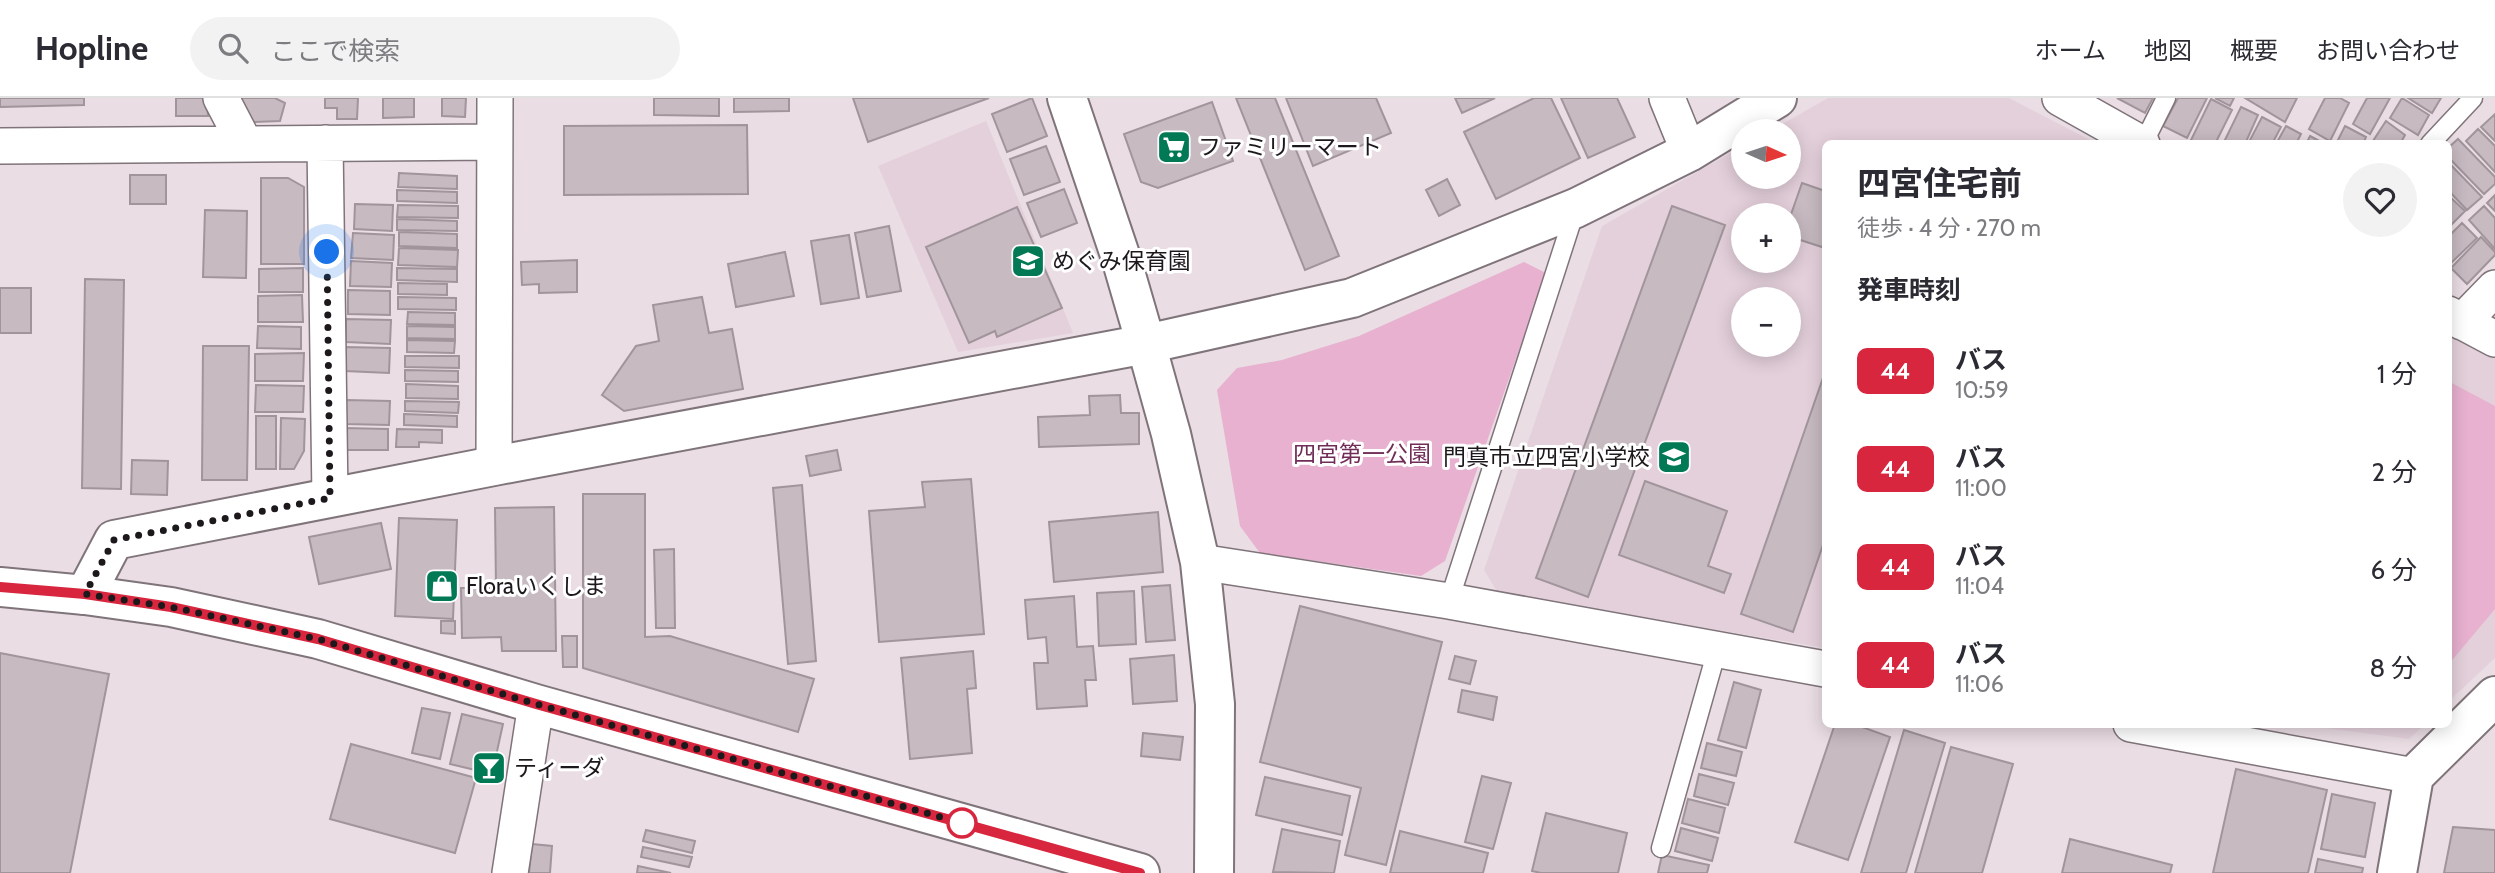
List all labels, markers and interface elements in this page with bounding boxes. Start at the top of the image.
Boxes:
search box [190,17,680,80]
text: Hopline [35,28,148,68]
icon: search [214,29,252,67]
text: ここで検索 [270,35,400,67]
text: ホーム [2035,36,2106,65]
text: 地図 [2144,36,2192,65]
text: 概要 [2230,36,2278,65]
text: お問い合わせ [2316,36,2460,65]
north arrow [1731,119,1801,189]
map controls [1731,119,1801,357]
supermarket icon: ファミリーマート [1155,128,1193,166]
place label: ファミリーマート [1198,133,1382,161]
text: 四宮住宅前 [1857,163,2022,203]
button: heart [2343,163,2417,237]
button: + [1731,203,1801,273]
text: 徒歩 · 4 分 · 270 m [1857,214,2041,242]
your location [309,234,344,269]
school or university icon: めぐみ保育園 [1009,242,1047,280]
place label: めぐみ保育園 [1052,247,1191,275]
text: 発車時刻 [1857,274,1961,306]
button: − [1731,287,1801,357]
text: バス [1955,344,2007,376]
text: 44 [1881,356,1910,385]
text: 1 分 [2377,358,2417,390]
text: 10:59 [1955,376,2009,404]
school or university icon: 門真市立四宮小学校 [1655,438,1693,476]
park label: 四宮第一公園 [1293,440,1431,468]
text: バス [1955,442,2007,474]
place label: 門真市立四宮小学校 [1443,443,1650,471]
text: 44 [1881,454,1910,483]
text: 2 分 [2372,456,2417,488]
text: 11:00 [1955,474,2007,502]
text: バス [1955,540,2007,572]
text: 44 [1881,552,1910,581]
text: 6 分 [2370,554,2417,586]
shop icon: Floraいくしま [423,567,461,605]
place label: Floraいくしま [466,572,606,600]
text: 11:04 [1955,572,2004,600]
text: バス [1955,638,2007,670]
text: 44 [1881,650,1910,679]
text: 8 分 [2369,652,2417,684]
text: 11:06 [1955,670,2004,698]
bar icon: ティーダ [470,749,508,787]
place label: ティーダ [514,754,605,782]
unlabelled marker [947,808,977,838]

